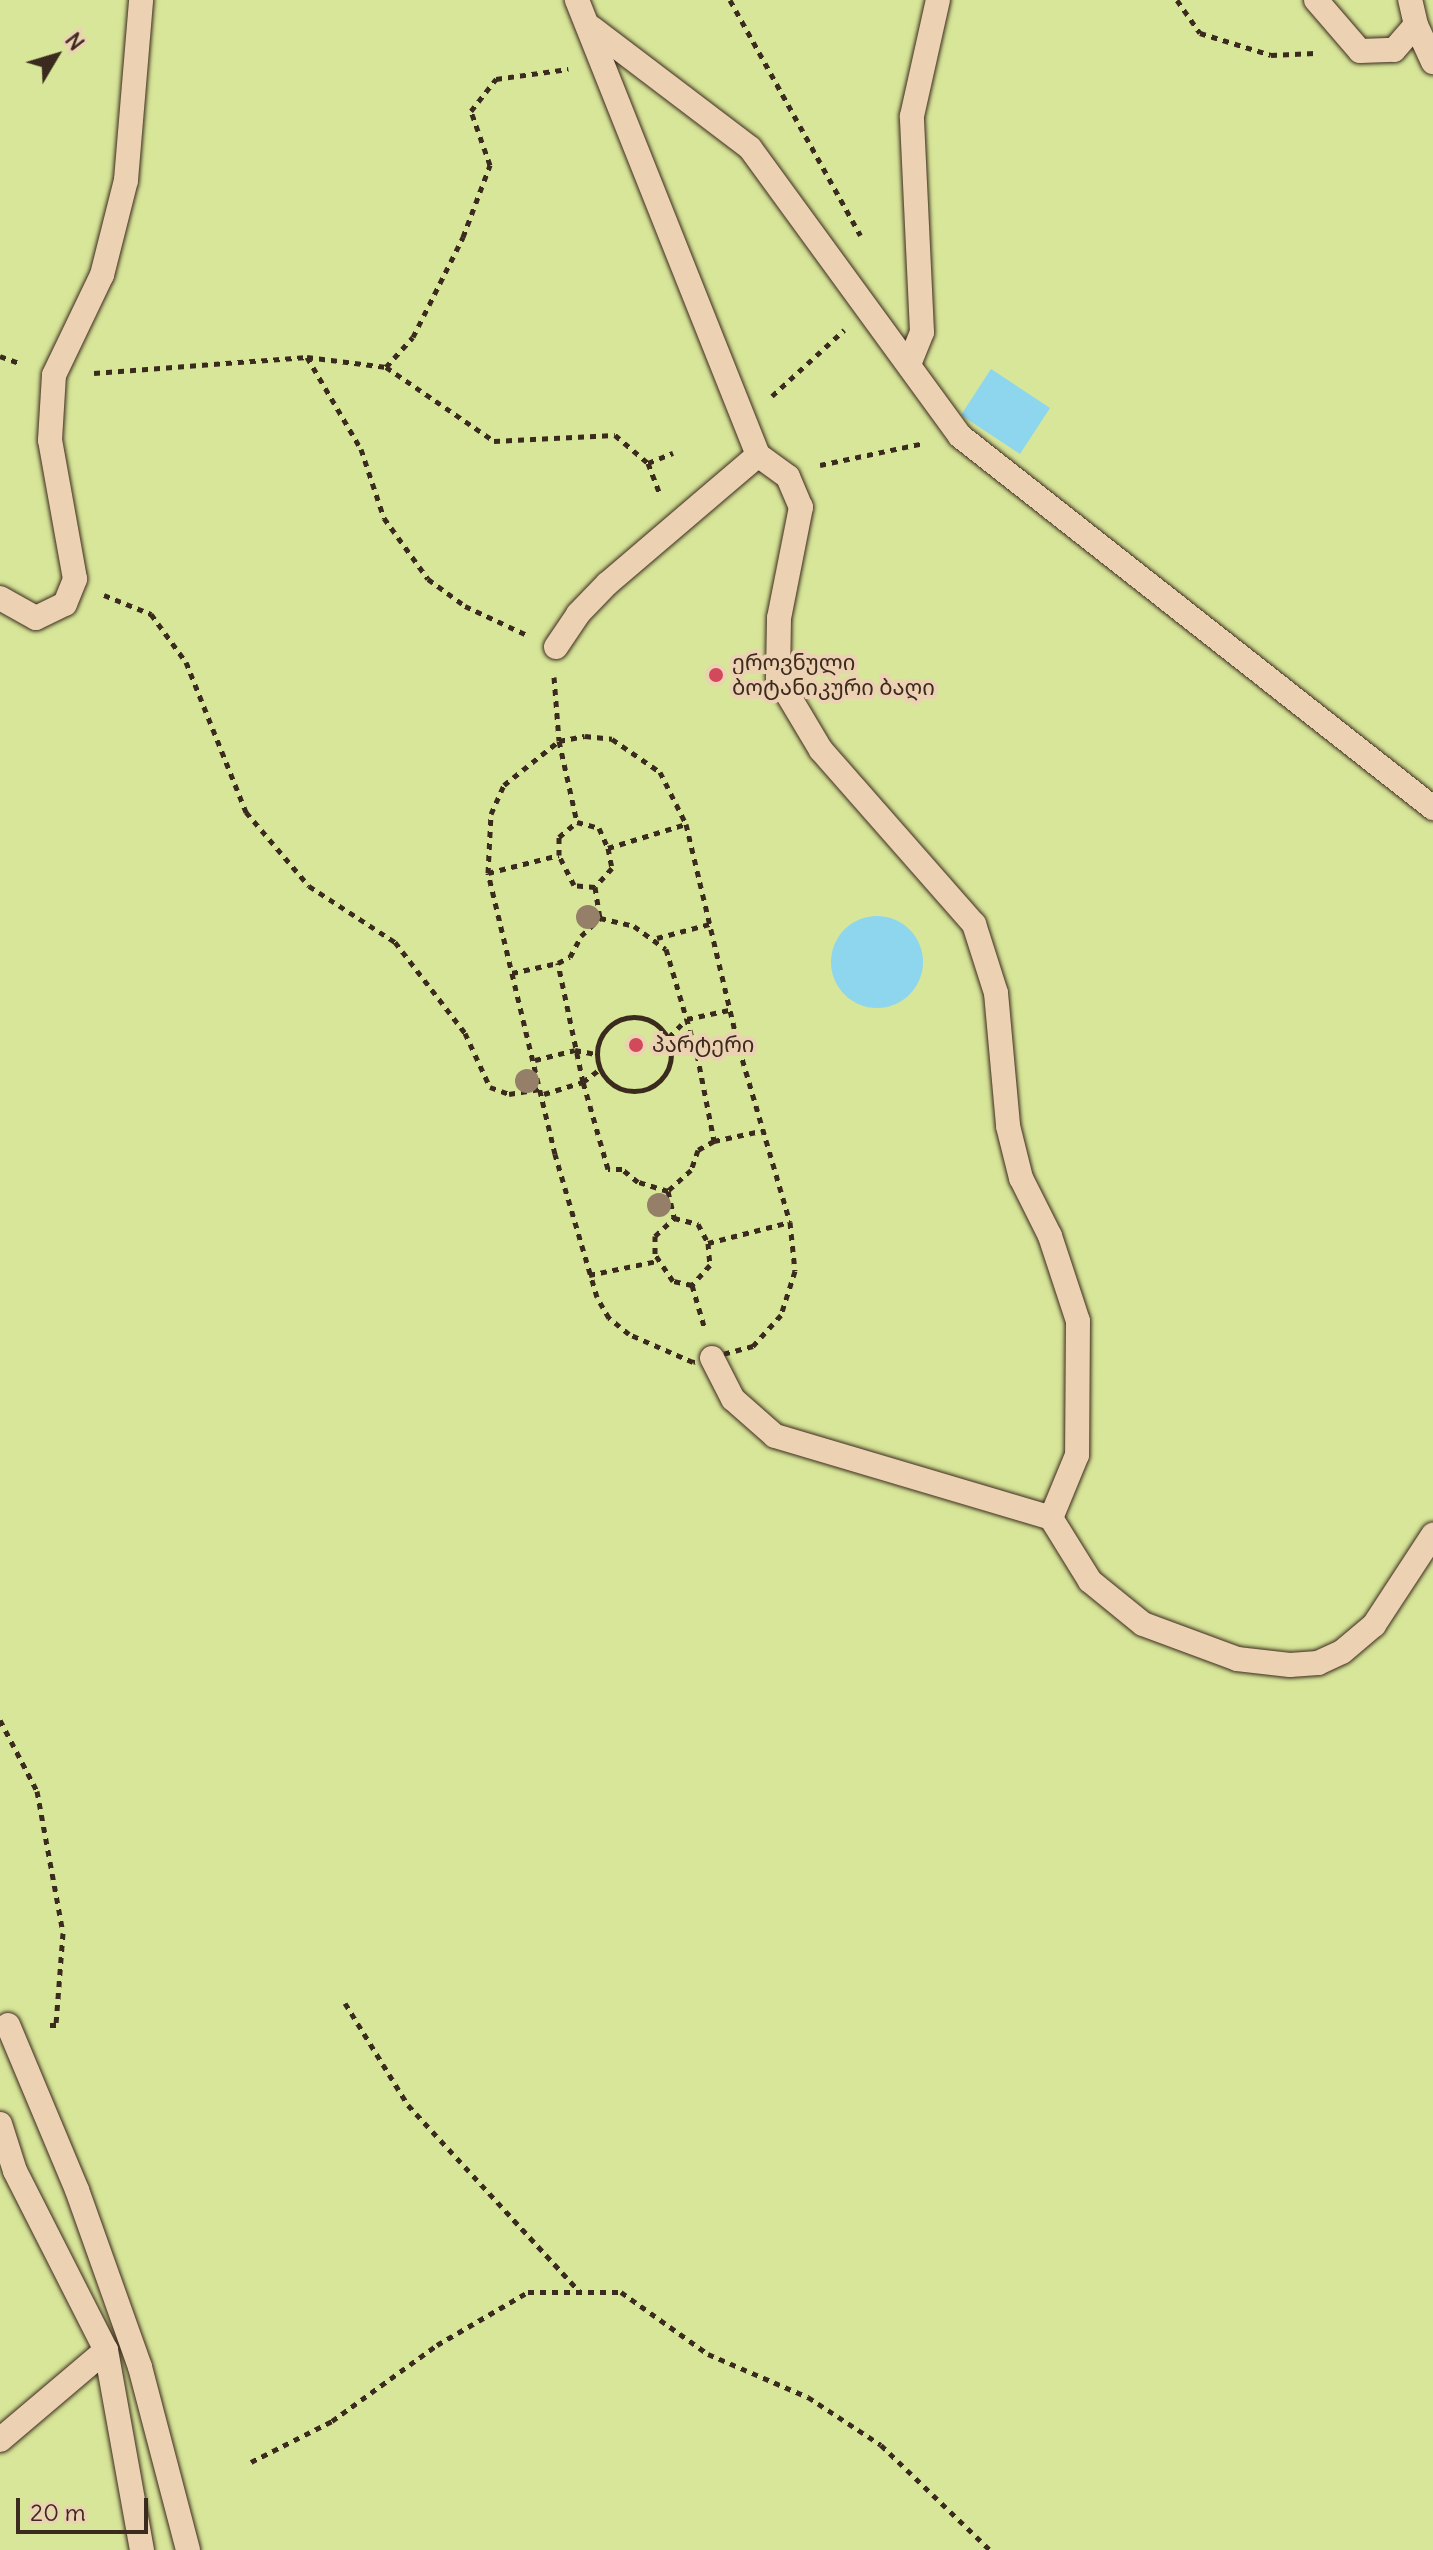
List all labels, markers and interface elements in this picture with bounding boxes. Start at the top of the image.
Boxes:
north arrow [16,16,96,96]
text: N [59,27,91,56]
place label: ეროვნული ბოტანიკური ბაღი [732,649,935,700]
marker: ეროვნული ბოტანიკური ბაღი [707,666,725,684]
place label: პარტერი [652,1032,754,1058]
marker: პარტერი [627,1036,645,1054]
scale bar [20,2482,152,2532]
text: 20 m [30,2497,86,2527]

